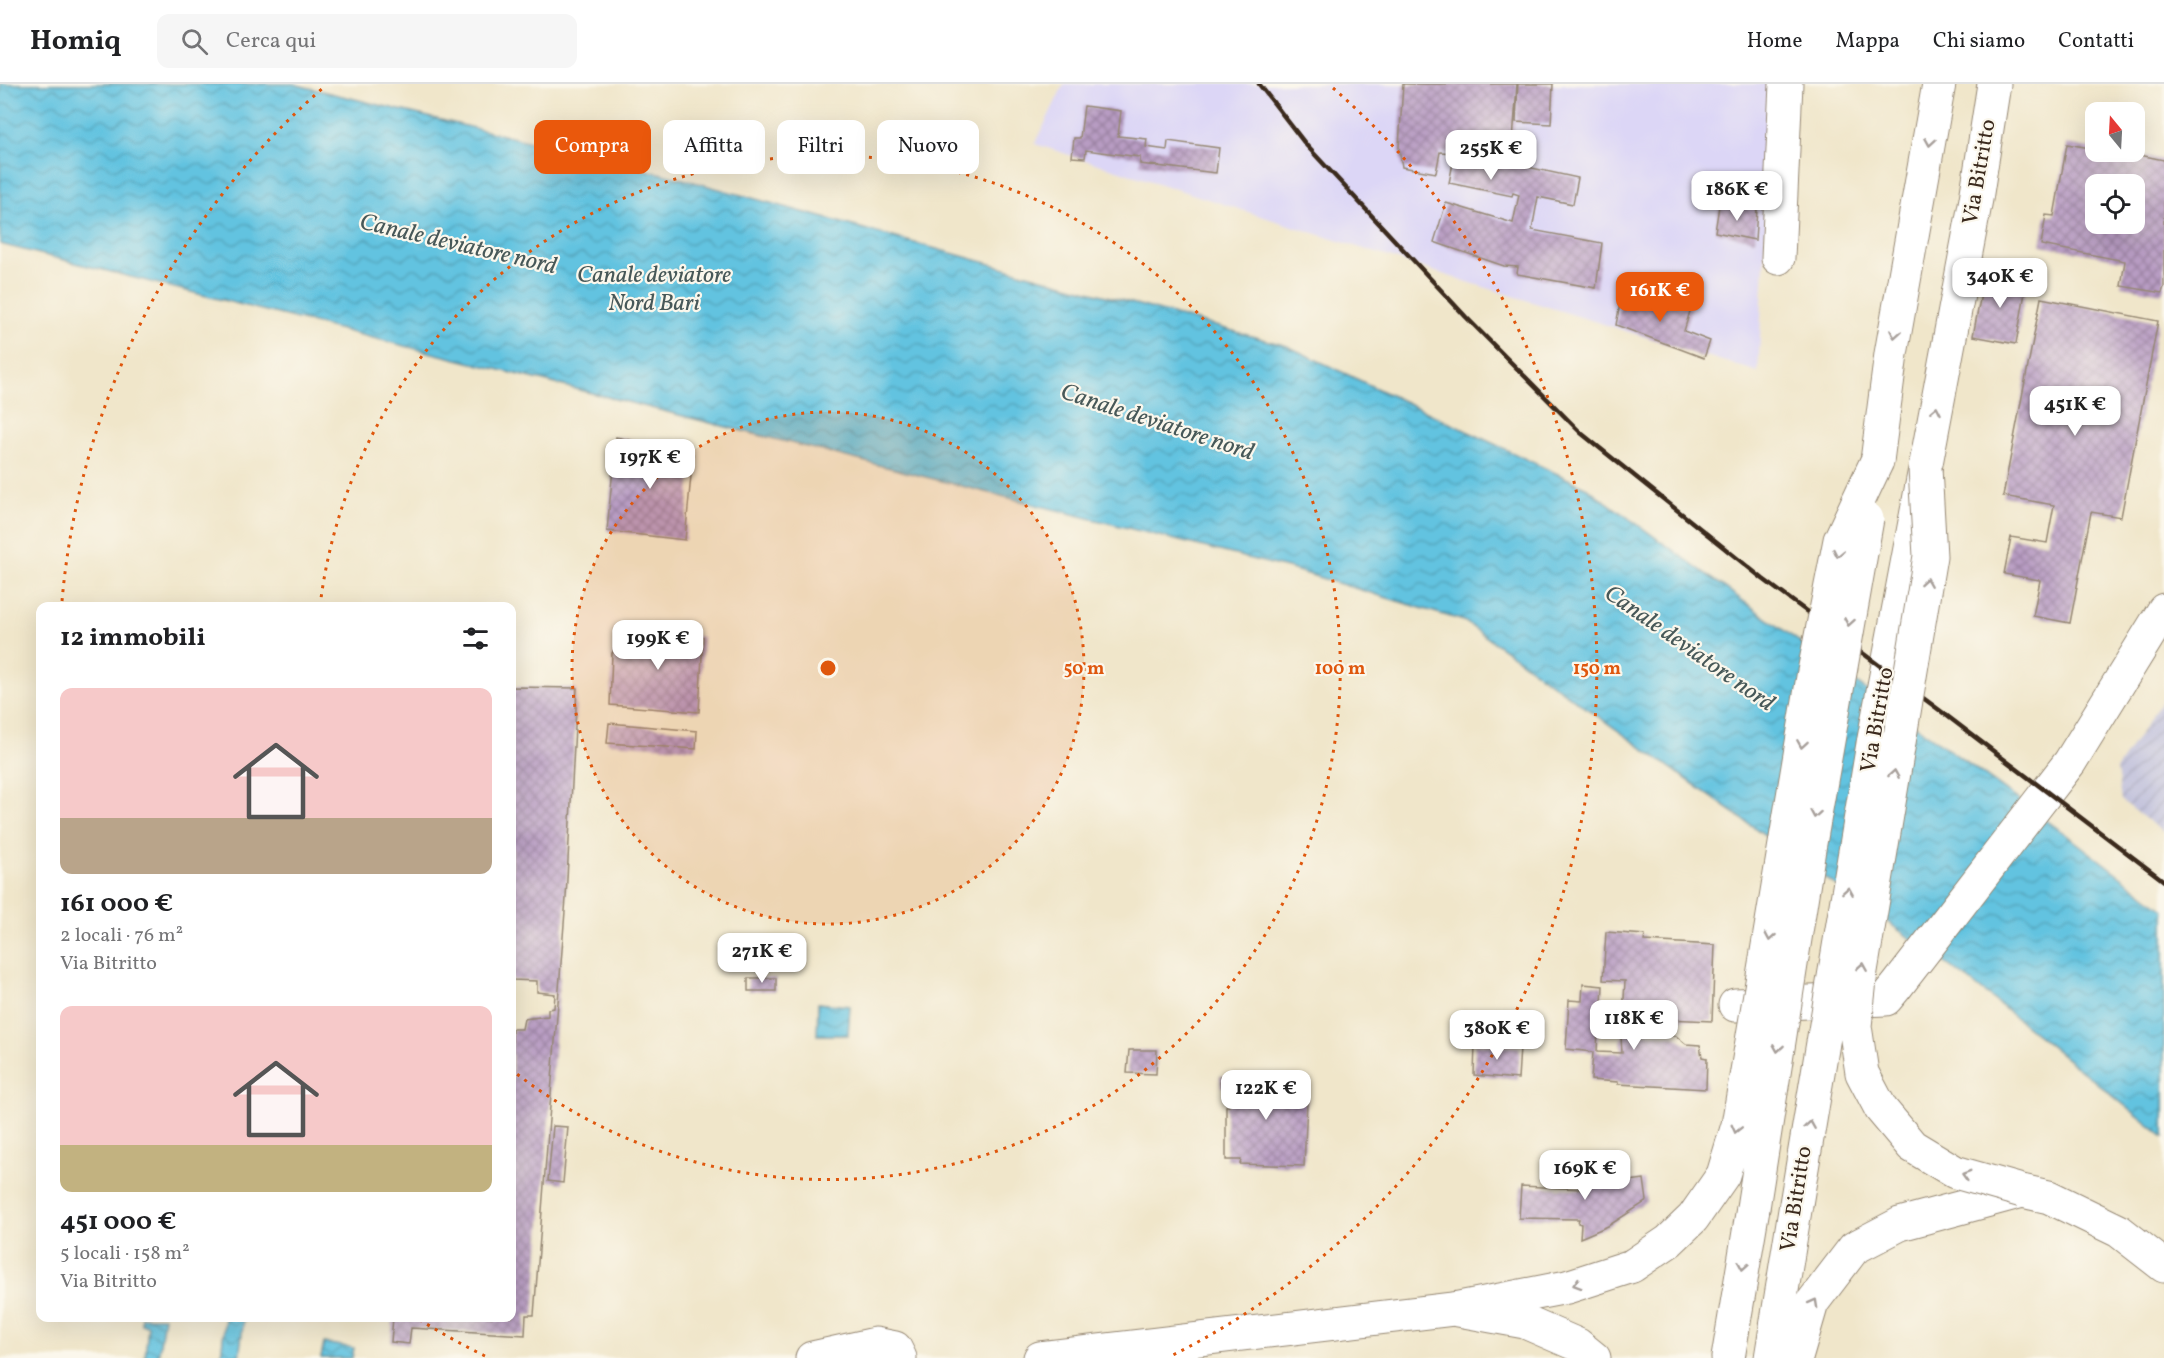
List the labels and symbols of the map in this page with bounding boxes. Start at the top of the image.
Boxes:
north arrow [2085,102,2145,162]
street label: Via Bitritto [1955,117,2005,227]
pin: 255K € [1442,130,1540,181]
one-way arrow [1924,137,1936,146]
pin: 186K € [1688,171,1786,222]
water label: Canale deviatore nord [356,206,560,284]
pin: 340K € [1951,258,2049,309]
water label: Canale deviatore Nord Bari [577,259,731,321]
pin: 161K € [1611,272,1709,323]
one-way arrow [1889,328,1902,338]
water label: Canale deviatore nord [1056,376,1258,470]
pin: 451K € [2026,386,2124,437]
one-way arrow [1929,406,1942,416]
pin: 197K € [601,439,699,490]
one-way arrow [1832,547,1845,557]
water label: Canale deviatore nord [1597,577,1782,721]
one-way arrow [1919,577,1932,587]
one-way arrow [1843,616,1856,626]
pin: 199K € [609,620,707,671]
text: 50 m [1064,657,1104,682]
text: 100 m [1315,657,1365,682]
text: 150 m [1573,657,1621,682]
centre of rings [818,658,838,678]
street label: Via Bitritto [1853,665,1903,775]
one-way arrow [1796,739,1809,749]
one-way arrow [1887,770,1900,780]
one-way arrow [1810,809,1822,818]
one-way arrow [1842,887,1854,896]
one-way arrow [1765,932,1777,941]
pin: 271K € [713,933,811,984]
one-way arrow [1855,962,1868,972]
pin: 118K € [1585,1000,1683,1051]
pin: 380K € [1448,1010,1546,1061]
one-way arrow [1773,1043,1785,1052]
pin: 122K € [1217,1070,1315,1121]
one-way arrow [1803,1121,1815,1130]
one-way arrow [1731,1124,1744,1134]
street label: Via Bitritto [1773,1144,1821,1254]
pin: 169K € [1536,1150,1634,1201]
one-way arrow [1961,1170,1972,1182]
one-way arrow [1737,1260,1750,1270]
one-way arrow [1572,1276,1583,1289]
one-way arrow [1807,1299,1818,1309]

